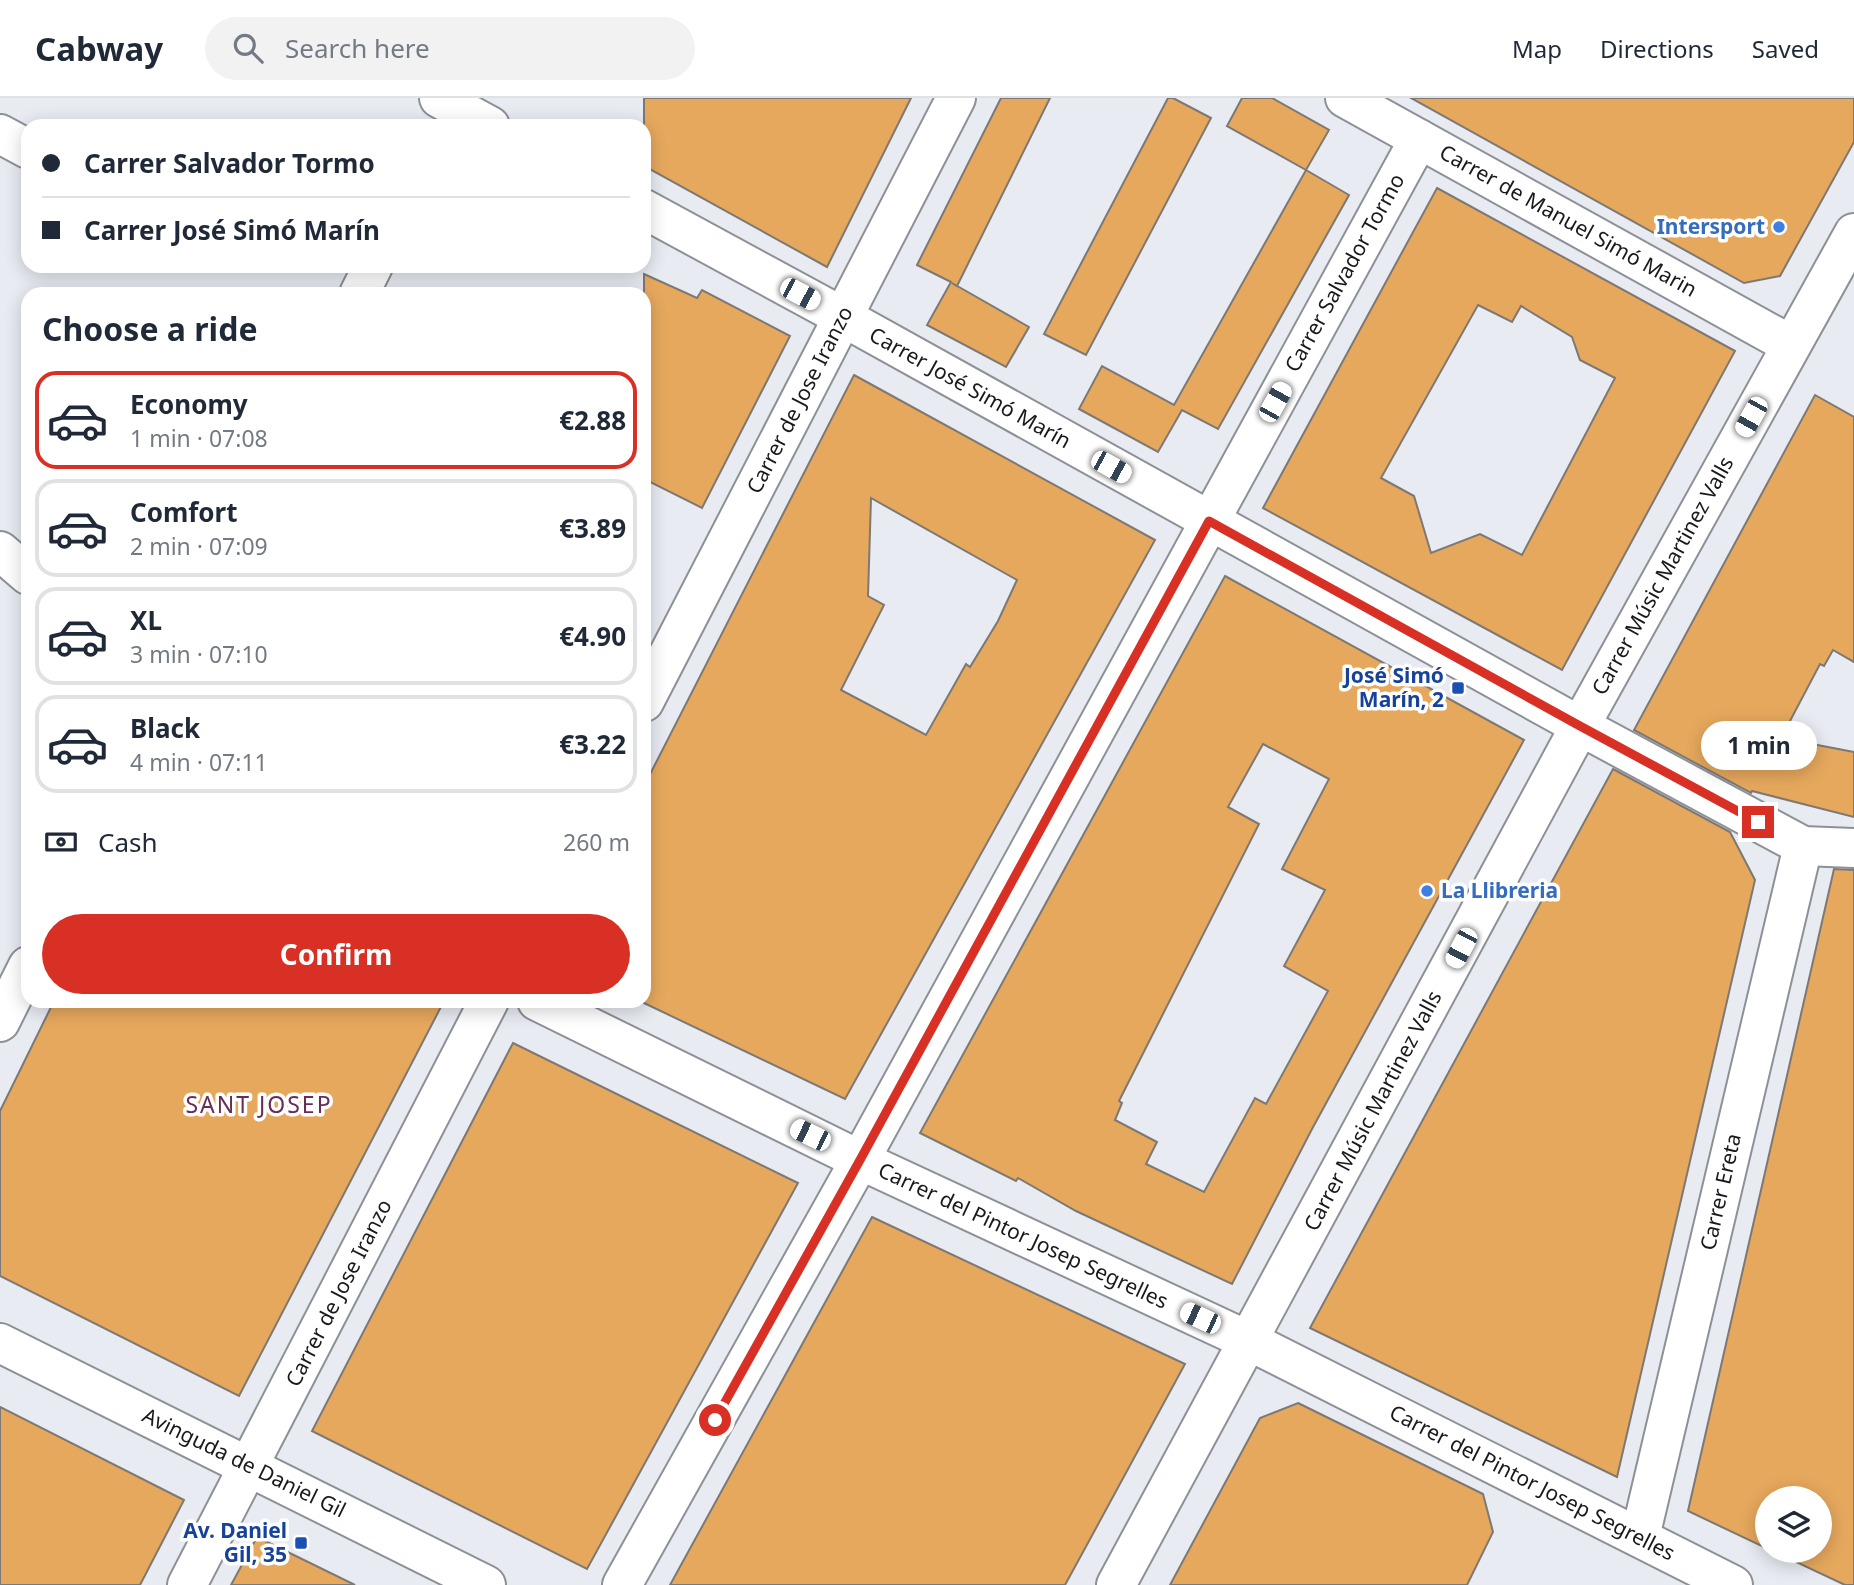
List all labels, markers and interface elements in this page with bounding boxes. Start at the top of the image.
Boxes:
search box [205,17,695,80]
text: Cabway [35,26,163,71]
icon: search [229,29,267,67]
text: Search here [285,30,430,66]
text: Map [1512,32,1562,65]
text: Directions [1600,32,1714,65]
text: Saved [1752,32,1819,65]
street label: Carrer de Manuel Simó Marin [1435,138,1702,303]
text: Carrer Salvador Tormo [84,145,375,181]
street label: Carrer Salvador Tormo [1278,168,1410,377]
text: Carrer José Simó Marín [84,212,380,248]
place label: Intersport [1657,212,1765,240]
marker: Intersport [1771,219,1787,235]
car [777,275,824,313]
street label: Carrer de Jose Iranzo [740,301,859,498]
text: Choose a ride [42,307,258,350]
street label: Carrer José Simó Marín [865,320,1076,454]
car [1256,379,1295,425]
text: Economy [130,386,248,422]
icon: car [46,389,109,452]
car [1732,394,1771,440]
text: €2.88 [559,402,626,438]
text: 1 min · 07:08 [130,422,268,454]
car [1088,448,1135,486]
street label: Carrer Músic Martinez Valls [1585,451,1739,700]
text: Comfort [130,494,238,530]
icon: car [46,497,109,560]
text: €3.89 [559,510,626,546]
text: 2 min · 07:09 [130,530,268,562]
text: XL [130,602,162,638]
icon: car [46,605,109,668]
text: €4.90 [559,618,626,654]
text: 3 min · 07:10 [130,638,268,670]
place label: José Simó Marín, 2 [1342,661,1444,713]
marker: José Simó Marín, 2 [1450,680,1466,696]
text: Black [130,710,200,746]
icon: car [46,713,109,776]
callout: 1 min [1700,720,1816,770]
text: €3.22 [559,726,626,762]
text: 1 min [1727,729,1791,761]
text: 4 min · 07:11 [130,746,268,778]
route end [1742,806,1774,838]
icon: cash [42,823,80,861]
text: Cash [98,824,158,860]
text: 260 m [563,826,630,858]
place label: La Llibreria [1441,876,1558,904]
marker: La Llibreria [1419,883,1435,899]
button: Confirm [42,914,630,994]
car [1442,925,1481,971]
street label: Carrer Músic Martinez Valls [1297,986,1447,1236]
district label: SANT JOSEP [185,1088,333,1120]
car [787,1116,834,1154]
street label: Carrer Ereta [1693,1131,1747,1253]
street label: Carrer del Pintor Josep Segrelles [874,1155,1173,1315]
street label: Carrer de Jose Iranzo [279,1194,398,1391]
car [1177,1300,1224,1336]
street label: Carrer del Pintor Josep Segrelles [1385,1398,1680,1567]
street label: Avinguda de Daniel Gil [138,1401,351,1524]
route start [699,1404,731,1436]
map controls [1755,1486,1832,1563]
button: layers [1755,1486,1832,1563]
place label: Av. Daniel Gil, 35 [183,1516,287,1568]
marker: Av. Daniel Gil, 35 [293,1535,309,1551]

